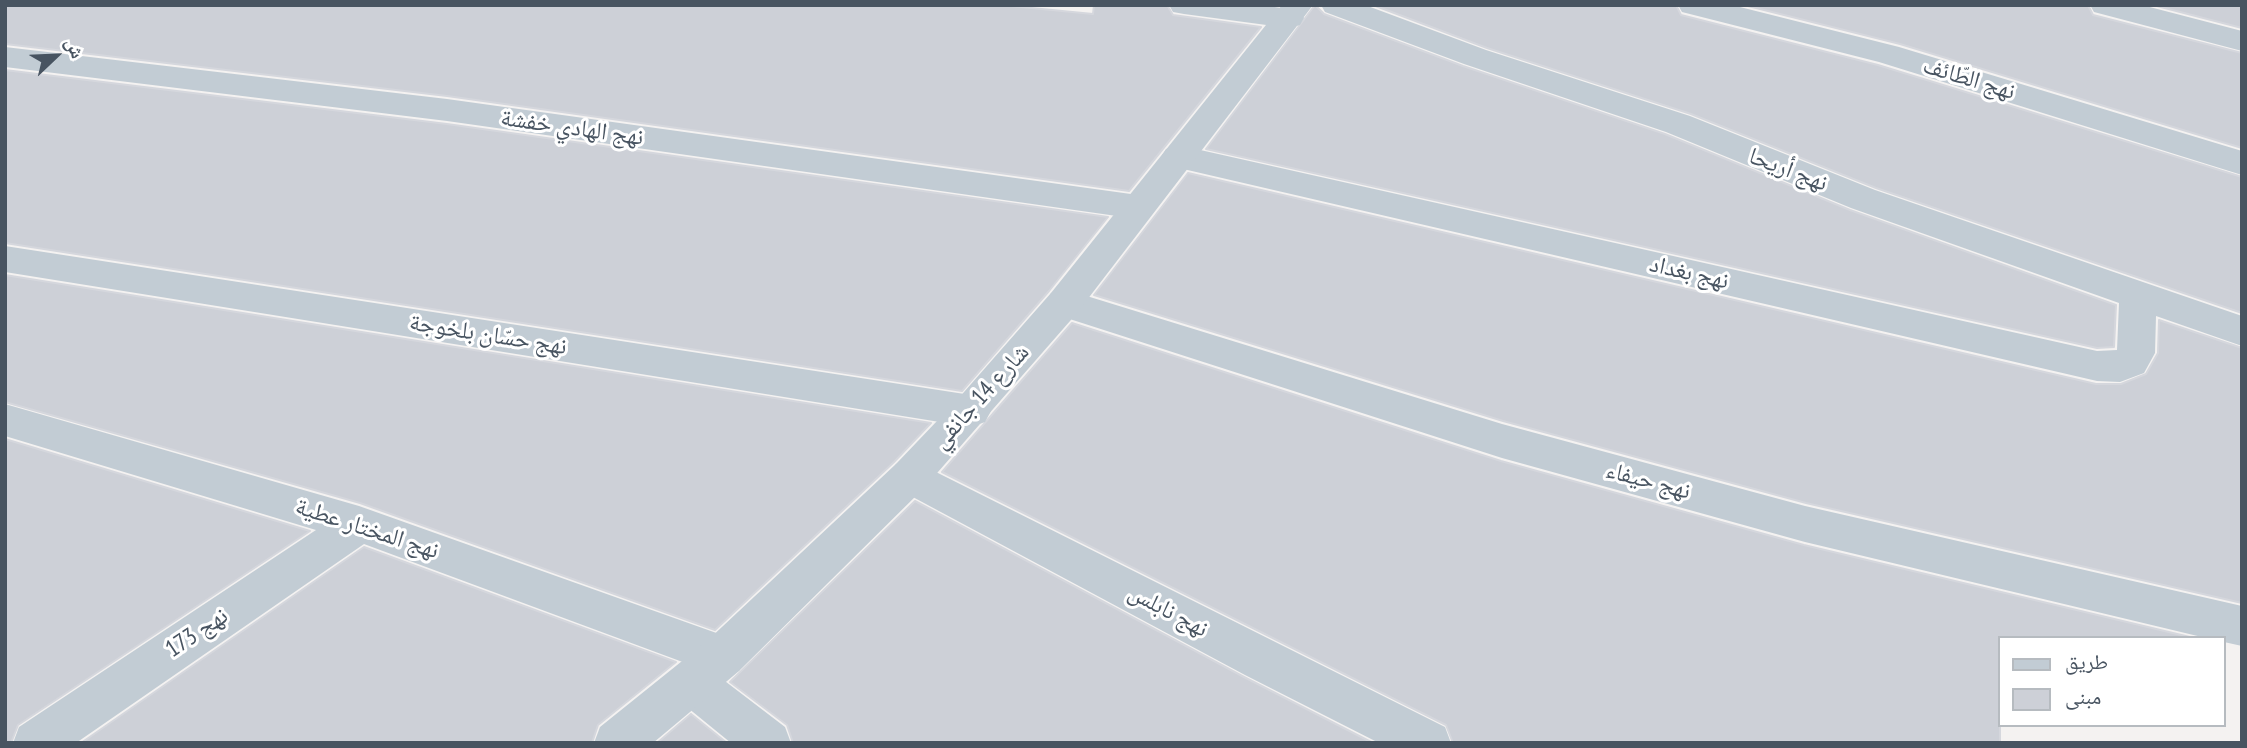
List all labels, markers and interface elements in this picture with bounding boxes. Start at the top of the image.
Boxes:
north arrow [21,21,91,91]
text: ش [60,34,90,62]
street label: نهج الطّائف [1919,51,2019,107]
street label: نهج الهادي خفشة [499,104,645,152]
street label: نهج أريحا [1745,142,1831,198]
street label: نهج بغداد [1647,250,1731,296]
street label: نهج حسّان بلخوجة [407,308,569,362]
street label: شارع 14 جانفي [926,339,1036,455]
street label: نهج حيفاء [1602,456,1694,506]
street label: نهج المختار عطية [292,492,442,566]
street label: نهج نابلس [1123,578,1213,644]
street label: نهج 173 [160,602,234,664]
legend [1998,636,2226,727]
text: طريق [2065,648,2108,675]
text: مبنى [2065,683,2101,710]

